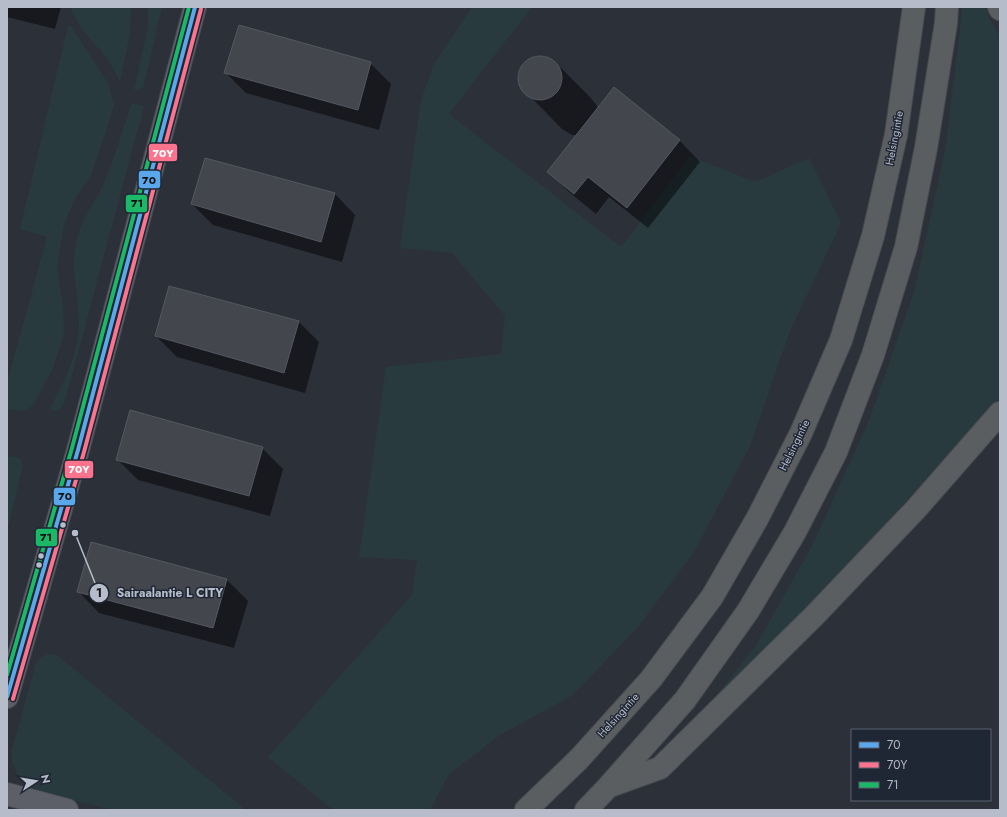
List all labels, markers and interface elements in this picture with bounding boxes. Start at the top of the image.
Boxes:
street label: Helsingintie [881,109,907,167]
line badge: 70Y [148,143,178,162]
text: 70Y [152,145,174,161]
line badge: 70 [138,170,161,189]
text: 70 [142,172,156,188]
line badge: 71 [125,194,148,213]
text: 71 [131,195,143,211]
street label: Helsingintie [775,416,813,473]
line badge: 70Y [64,460,94,479]
text: 70Y [68,461,90,477]
line badge: 70 [53,487,76,506]
text: 70 [58,488,72,504]
unlabelled marker [58,520,68,530]
line badge: 71 [35,528,58,547]
text: 71 [40,529,52,545]
unlabelled marker [36,551,46,561]
unlabelled marker [34,560,44,570]
callout: Sairaalantie L CITY [89,581,231,605]
text: 1 [96,584,102,602]
text: Sairaalantie L CITY [117,584,223,602]
street label: Helsingintie [594,689,643,741]
legend [851,729,991,801]
text: 70 [887,736,901,754]
text: 70Y [887,756,908,774]
north arrow [16,761,56,801]
text: N [37,773,55,785]
text: 71 [887,776,899,794]

